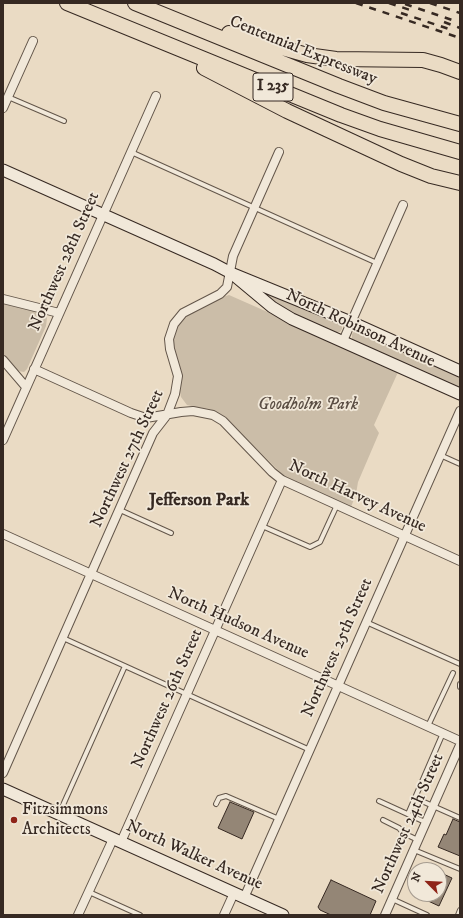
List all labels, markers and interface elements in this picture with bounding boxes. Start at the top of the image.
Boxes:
street label: Centennial Expressway [226,12,380,90]
road number: I 235 [253,73,293,101]
street label: Northwest 28th Street [25,189,105,335]
street label: North Robinson Avenue [282,285,438,373]
street label: Northwest 27th Street [87,387,169,531]
park label: Goodholm Park [258,395,358,415]
street label: North Harvey Avenue [285,456,429,538]
district label: Jefferson Park [149,490,249,512]
street label: Northwest 25th Street [298,575,378,721]
street label: North Hudson Avenue [164,584,312,664]
street label: Northwest 26th Street [128,626,208,772]
street label: Northwest 24th Street [369,751,449,897]
place label: Fitzsimmons Architects [22,800,108,840]
marker: Fitzsimmons Architects [9,815,19,825]
street label: North Walker Avenue [123,817,265,895]
north arrow [407,862,447,902]

